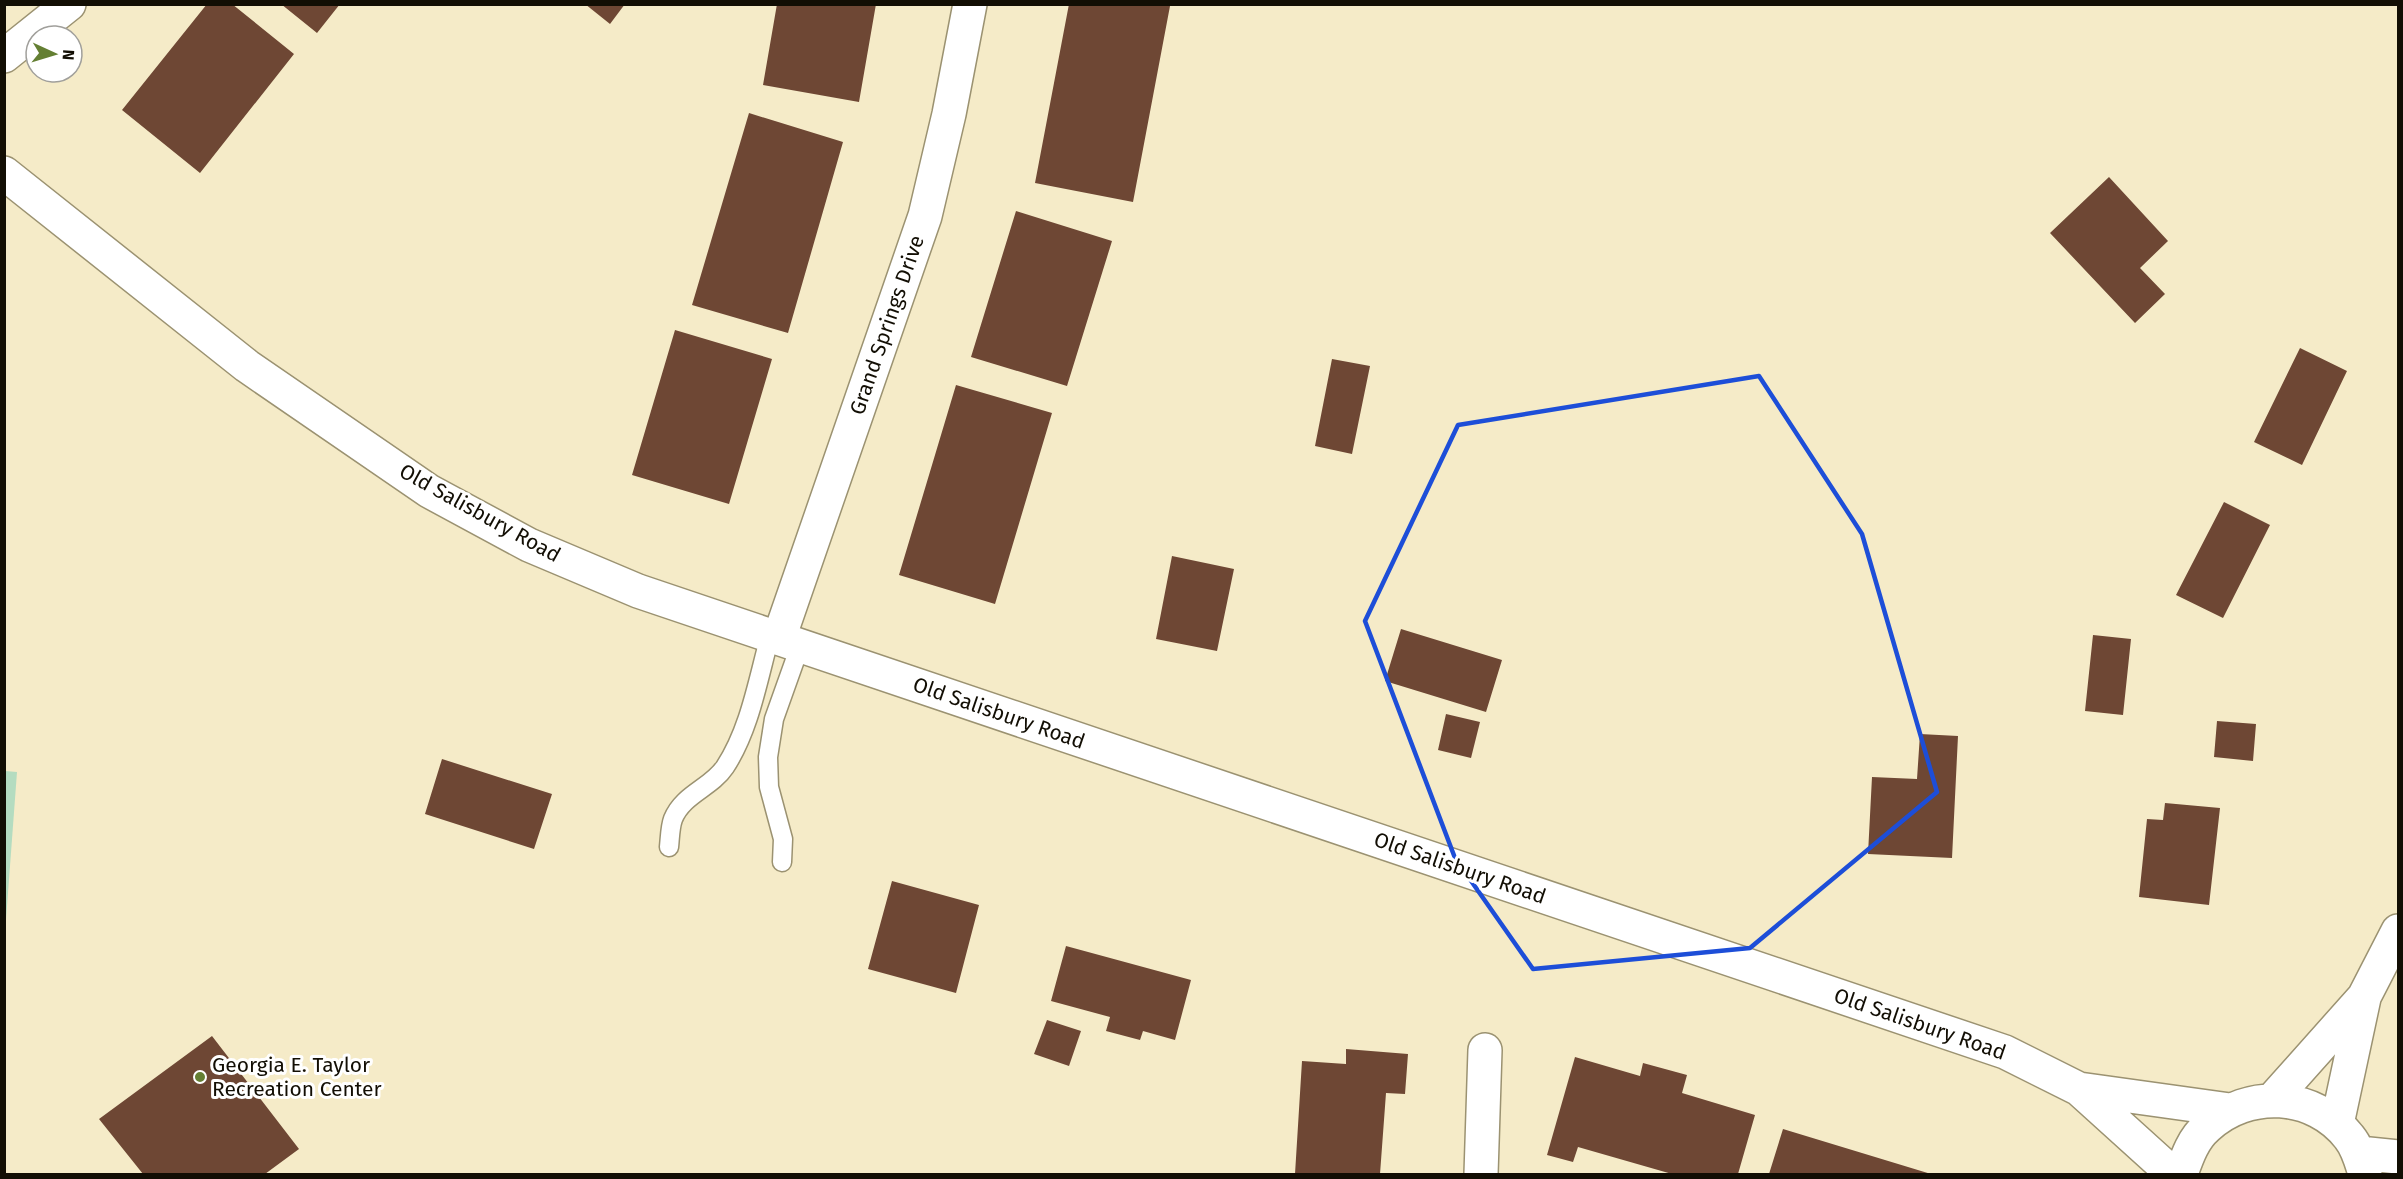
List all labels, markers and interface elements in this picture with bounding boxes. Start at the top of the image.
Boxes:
north arrow [24,24,84,84]
text: N [59,49,78,61]
street label: Grand Springs Drive [844,232,930,418]
street label: Old Salisbury Road [395,458,565,568]
street label: Old Salisbury Road [909,671,1089,755]
street label: Old Salisbury Road [1370,826,1550,910]
street label: Old Salisbury Road [1830,982,2010,1066]
place label: Georgia E. Taylor Recreation Center [212,1052,382,1102]
marker: Georgia E. Taylor Recreation Center [193,1070,207,1084]

